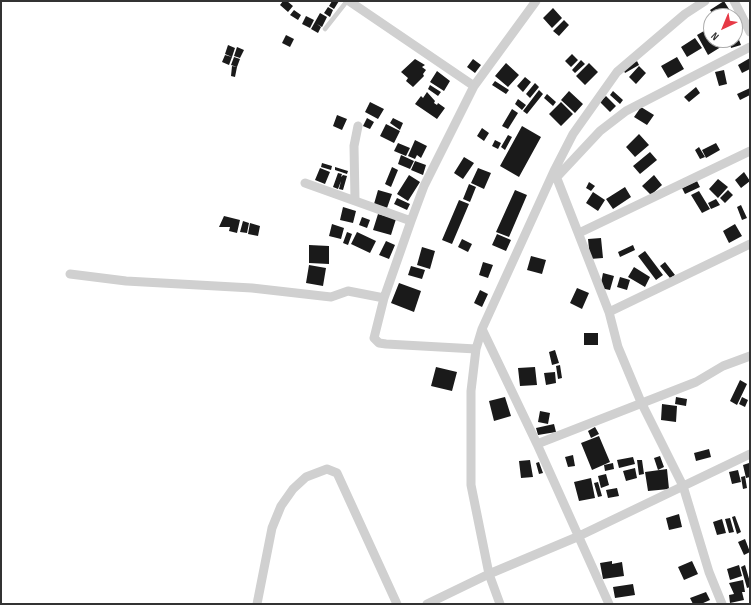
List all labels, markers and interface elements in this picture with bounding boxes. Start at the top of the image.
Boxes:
north arrow [703,8,743,48]
text: N [708,30,722,43]

